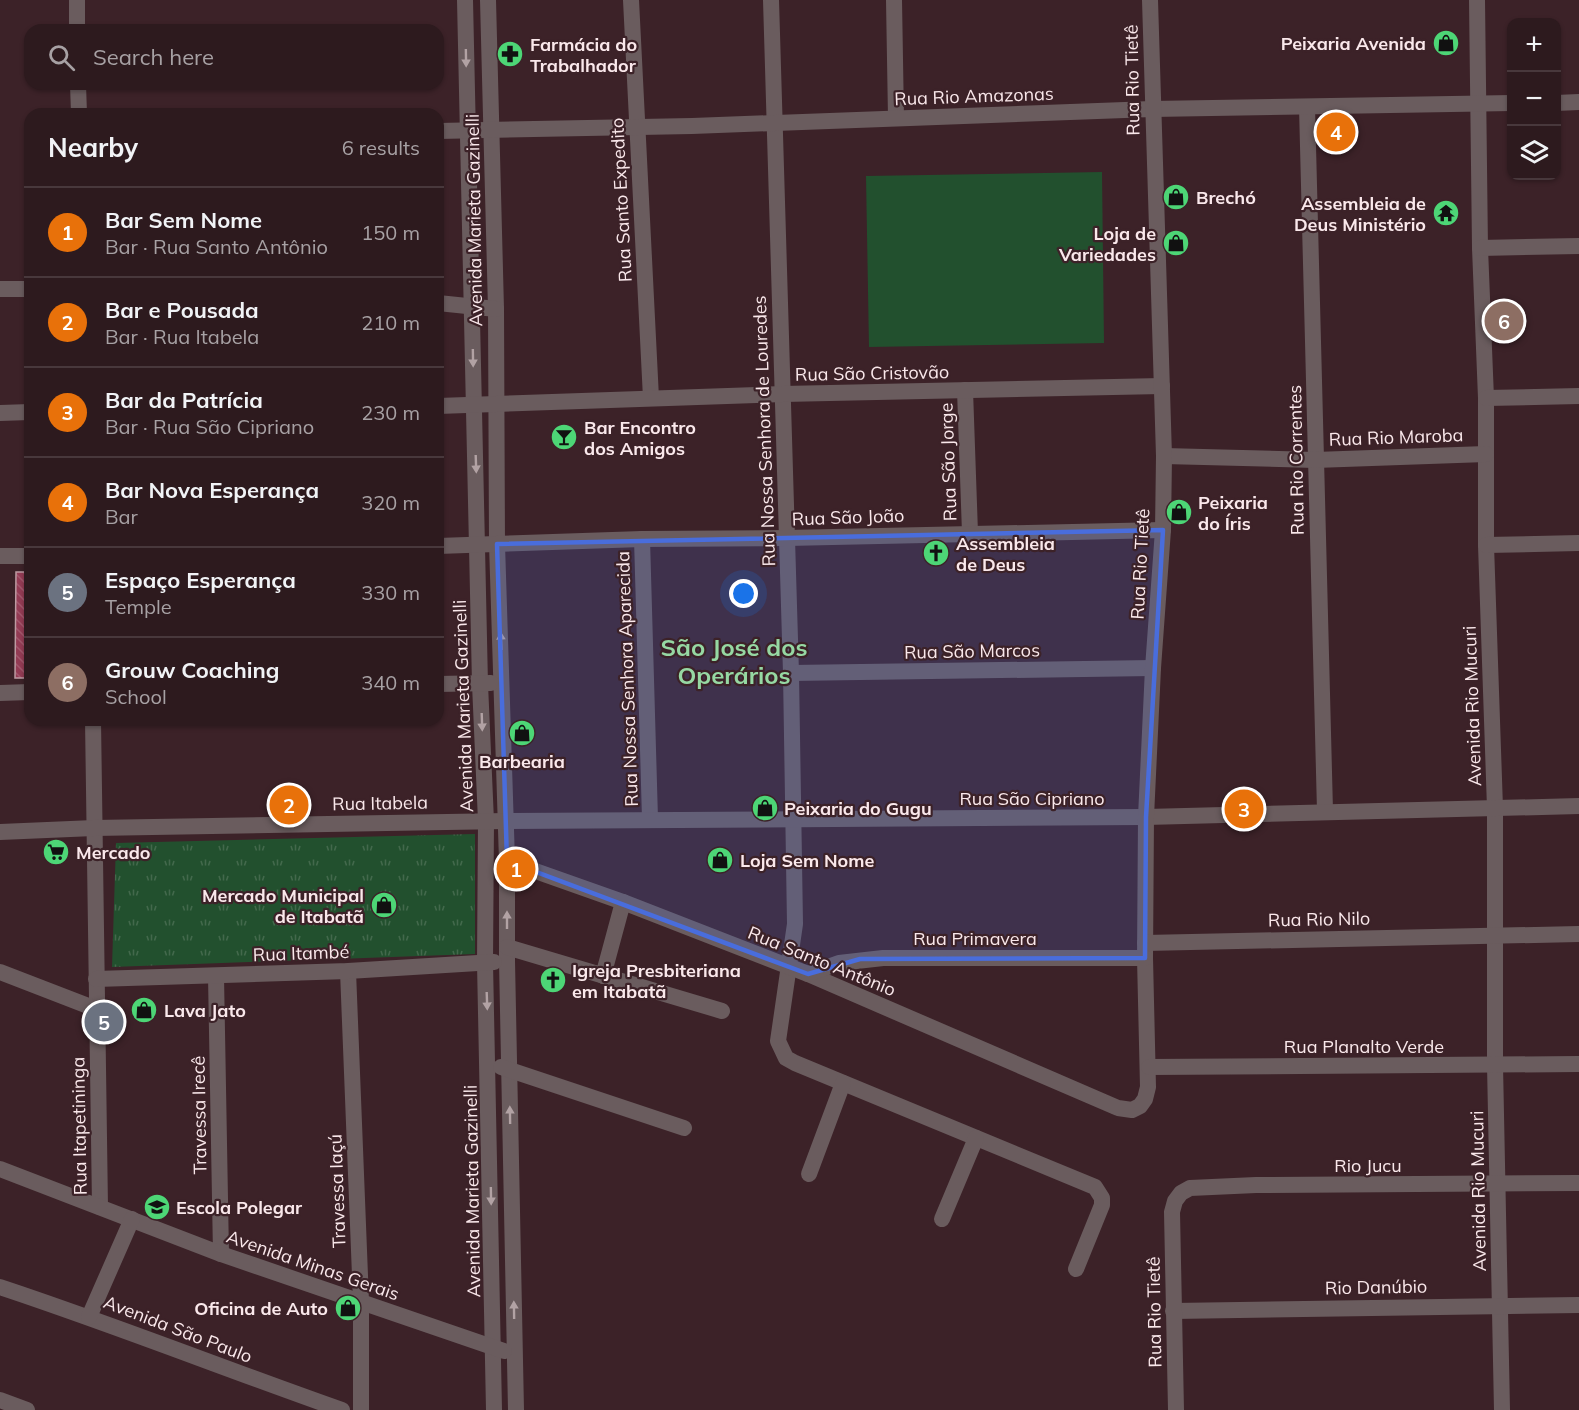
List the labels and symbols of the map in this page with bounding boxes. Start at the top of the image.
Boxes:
street label: Rua Rio Tietê [1120,24,1144,136]
shop icon: Peixaria Avenida [1431,28,1461,58]
place label: Peixaria Avenida [1281,32,1426,55]
place label: Farmácia do Trabalhador [530,33,637,77]
pharmacy icon: Farmácia do Trabalhador [495,39,525,69]
one-way arrow [461,49,471,68]
street label: Rua Rio Amazonas [894,82,1054,110]
pin: 4 [1316,110,1356,154]
street label: Avenida Marieta Gazinelli [461,114,487,326]
street label: Rua Santo Expedito [605,117,637,283]
shop icon: Brechó [1161,182,1191,212]
place label: Brechó [1196,186,1256,209]
place label: Assembleia de Deus Ministério [1294,192,1426,236]
temple icon: Assembleia de Deus Ministério [1431,198,1461,228]
place label: Loja de Variedades [1058,222,1156,266]
shop icon: Loja de Variedades [1161,228,1191,258]
street label: Rua Nossa Senhora de Louredes [748,295,780,567]
pin: 6 [1484,298,1524,344]
one-way arrow [469,349,478,368]
street label: Rua São Cristovão [795,360,949,386]
street label: Rua Rio Correntes [1283,385,1309,535]
street label: Rua São Jorge [934,402,962,522]
place label: Bar Encontro dos Amigos [584,416,696,460]
bar icon: Bar Encontro dos Amigos [549,422,579,452]
street label: Rua Rio Maroba [1328,423,1464,451]
one-way arrow [471,454,480,473]
place label: Peixaria do Íris [1198,491,1268,535]
shop icon: Peixaria do Íris [1164,497,1194,527]
street label: Rua São João [791,504,905,530]
street label: Rua Rio Tietê [1126,508,1154,620]
place label: Assembleia de Deus [956,532,1055,576]
church icon: Assembleia de Deus [921,538,951,568]
street label: Rua Nossa Senhora Aparecida [611,551,643,807]
your location [729,579,758,608]
street label: Avenida Marieta Gazinelli [448,599,478,813]
street label: Avenida Rio Mucuri [1458,625,1486,787]
one-way arrow [496,631,505,650]
district label: São José dos Operários [661,632,807,690]
street label: Rua São Marcos [904,638,1040,664]
one-way arrow [477,712,487,731]
shop icon: Barbearia [507,718,537,748]
place label: Barbearia [479,750,565,773]
pin: 2 [270,782,308,828]
pin: 3 [1224,786,1264,832]
street label: Rua São Cipriano [959,787,1105,810]
street label: Rua Itabela [332,791,428,815]
shop icon: Peixaria do Gugu [750,793,780,823]
place label: Peixaria do Gugu [784,797,932,820]
supermarket icon: Mercado [41,837,71,867]
place label: Mercado [76,841,150,864]
shop icon: Loja Sem Nome [705,845,735,875]
pin: 1 [496,846,536,892]
place label: Loja Sem Nome [740,849,874,872]
place label: Mercado Municipal de Itabatã [202,884,364,928]
shop icon: Mercado Municipal de Itabatã [369,890,399,920]
street label: Rua Rio Nilo [1268,907,1370,931]
one-way arrow [502,910,512,929]
street label: Rua Santo Antônio [745,921,899,1001]
street label: Rua Primavera [913,927,1037,950]
street label: Rua Itambé [252,940,350,966]
place label: Igreja Presbiteriana em Itabatã [572,959,741,1003]
church icon: Igreja Presbiteriana em Itabatã [538,965,568,995]
one-way arrow [482,991,491,1010]
shop icon: Lava Jato [129,995,159,1025]
place label: Lava Jato [164,999,246,1022]
pin: 5 [84,1000,124,1044]
street label: Rua Planalto Verde [1284,1035,1444,1058]
street label: Travessa Irecê [186,1055,212,1175]
street label: Rua Itapetininga [66,1057,92,1195]
street label: Avenida Marieta Gazinelli [459,1085,485,1297]
one-way arrow [506,1105,515,1124]
street label: Avenida Rio Mucuri [1465,1110,1491,1272]
street label: Travessa Iaçú [324,1134,350,1248]
street label: Rio Jucu [1334,1154,1402,1177]
one-way arrow [486,1186,496,1205]
school or university icon: Escola Polegar [142,1192,172,1222]
place label: Escola Polegar [176,1196,303,1219]
street label: Avenida Minas Gerais [224,1225,402,1305]
street label: Rua Rio Tietê [1142,1256,1166,1368]
street label: Rio Danúbio [1325,1275,1427,1299]
street label: Avenida São Paulo [101,1290,255,1368]
shop icon: Oficina de Auto [333,1293,363,1323]
place label: Oficina de Auto [194,1297,328,1320]
one-way arrow [509,1300,519,1319]

